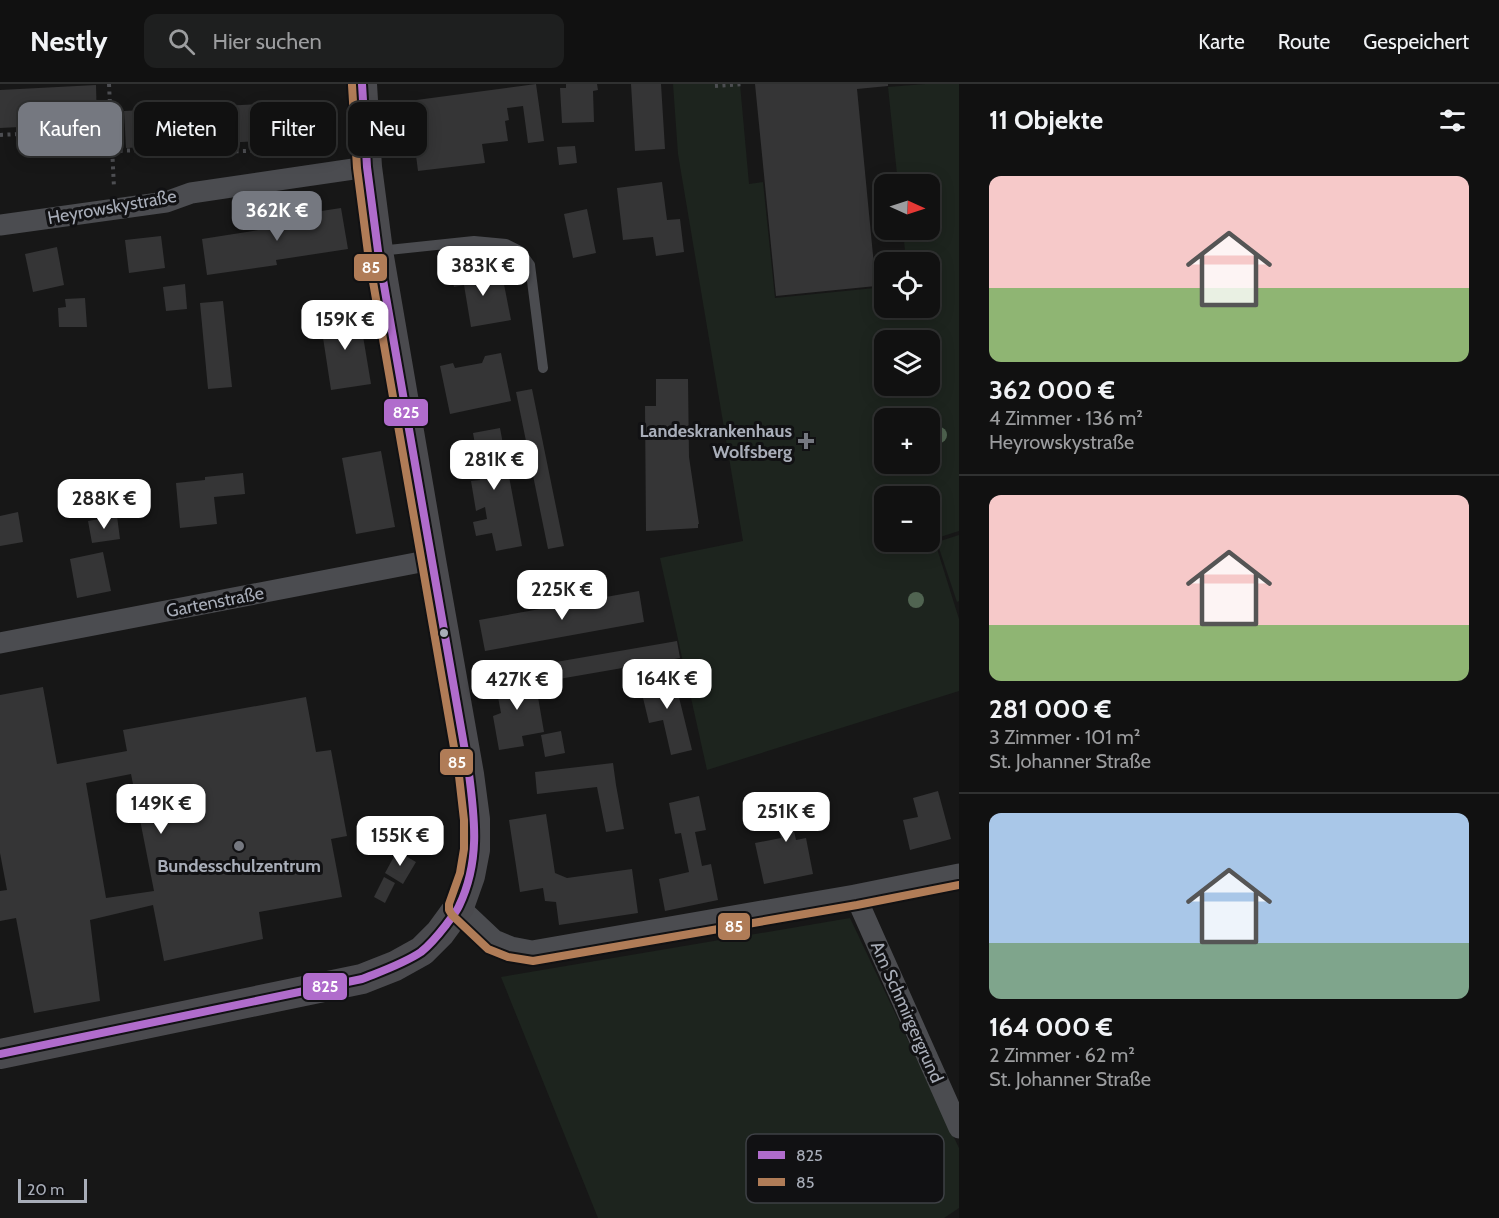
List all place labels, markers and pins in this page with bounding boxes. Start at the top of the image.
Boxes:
pin: 362K € [228,191,326,242]
pin: 383K € [434,246,532,297]
pin: 159K € [296,300,394,351]
place label: Landeskrankenhaus Wolfsberg [640,420,792,463]
marker: Landeskrankenhaus Wolfsberg [797,432,815,450]
pin: 281K € [445,440,543,491]
pin: 288K € [55,479,153,530]
pin: 225K € [513,570,611,621]
unlabelled marker [438,627,450,639]
pin: 164K € [618,659,716,710]
pin: 427K € [468,660,566,711]
pin: 149K € [112,784,210,835]
pin: 251K € [737,792,835,843]
pin: 155K € [351,816,449,867]
marker: Bundesschulzentrum [232,839,246,853]
place label: Bundesschulzentrum [157,855,321,877]

